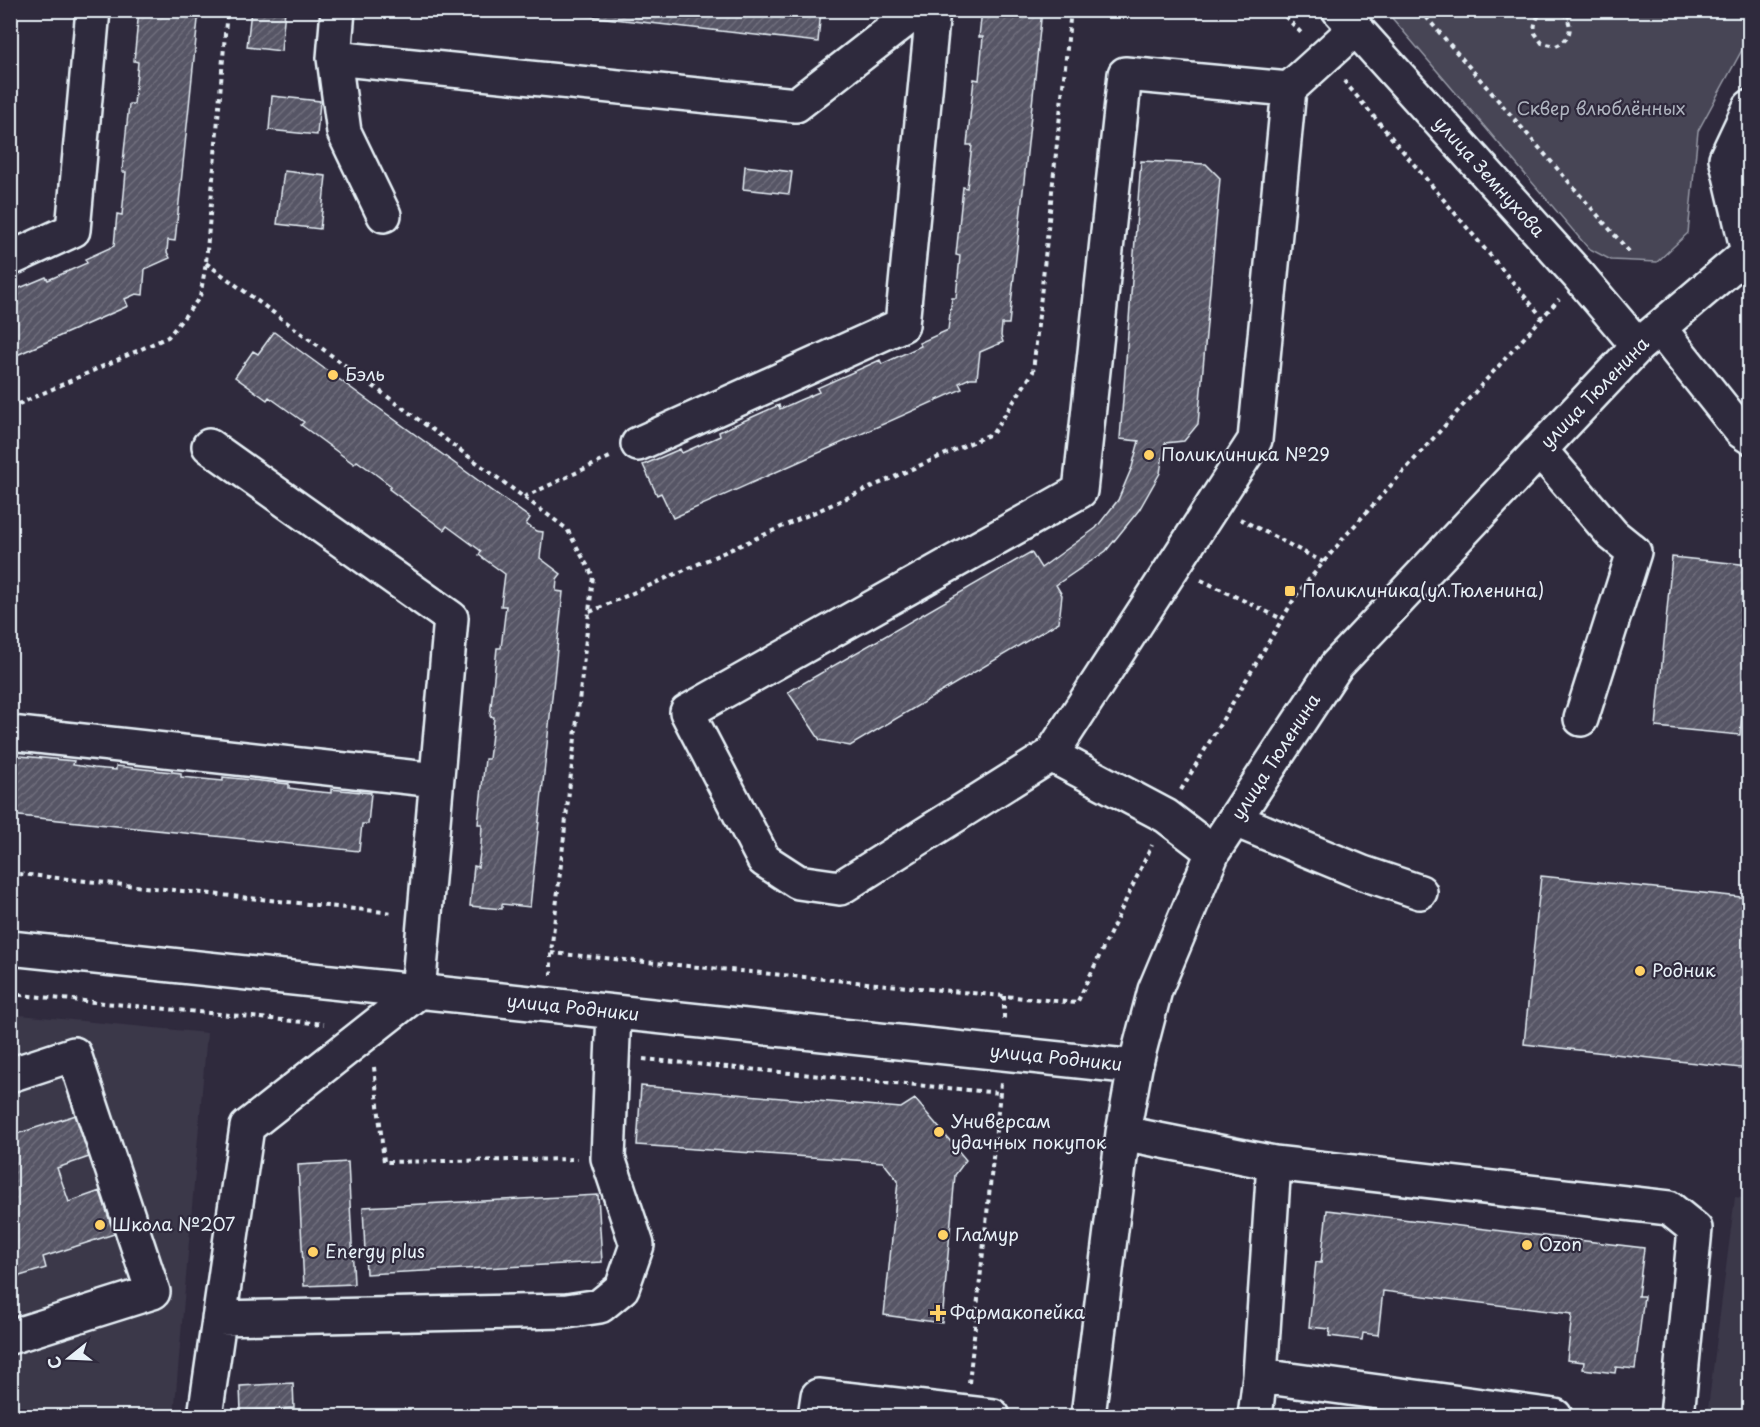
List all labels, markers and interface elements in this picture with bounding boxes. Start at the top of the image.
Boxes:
park label: Сквер влюблённых [1517,94,1685,121]
street label: улица Земнухова [1428,109,1553,243]
street label: улица Тюленина [1533,330,1655,454]
place label: Бэль [345,360,385,387]
marker: Бэль [326,368,340,382]
place label: Поликлиника №29 [1161,440,1330,467]
marker: Поликлиника №29 [1142,448,1156,462]
place label: Поликлиника(ул.Тюленина) [1302,576,1544,603]
marker: Поликлиника(ул.Тюленина) [1283,584,1297,598]
street label: улица Тюленина [1224,687,1326,825]
place label: Родник [1652,956,1716,983]
marker: Родник [1633,964,1647,978]
street label: улица Родники [506,986,641,1027]
street label: улица Родники [989,1036,1124,1077]
place label: Универсам удачных покупок [951,1107,1107,1155]
marker: Универсам удачных покупок [932,1125,946,1139]
place label: Школа №207 [112,1210,235,1237]
marker: Школа №207 [93,1218,107,1232]
place label: Гламур [955,1220,1019,1247]
marker: Гламур [936,1228,950,1242]
place label: Ozon [1539,1230,1582,1257]
place label: Energy plus [325,1237,425,1264]
marker: Ozon [1520,1238,1534,1252]
marker: Energy plus [306,1245,320,1259]
place label: Фармакопейка [950,1298,1086,1325]
marker: Фармакопейка [931,1306,945,1320]
north arrow [39,1328,99,1388]
text: С [41,1354,67,1372]

